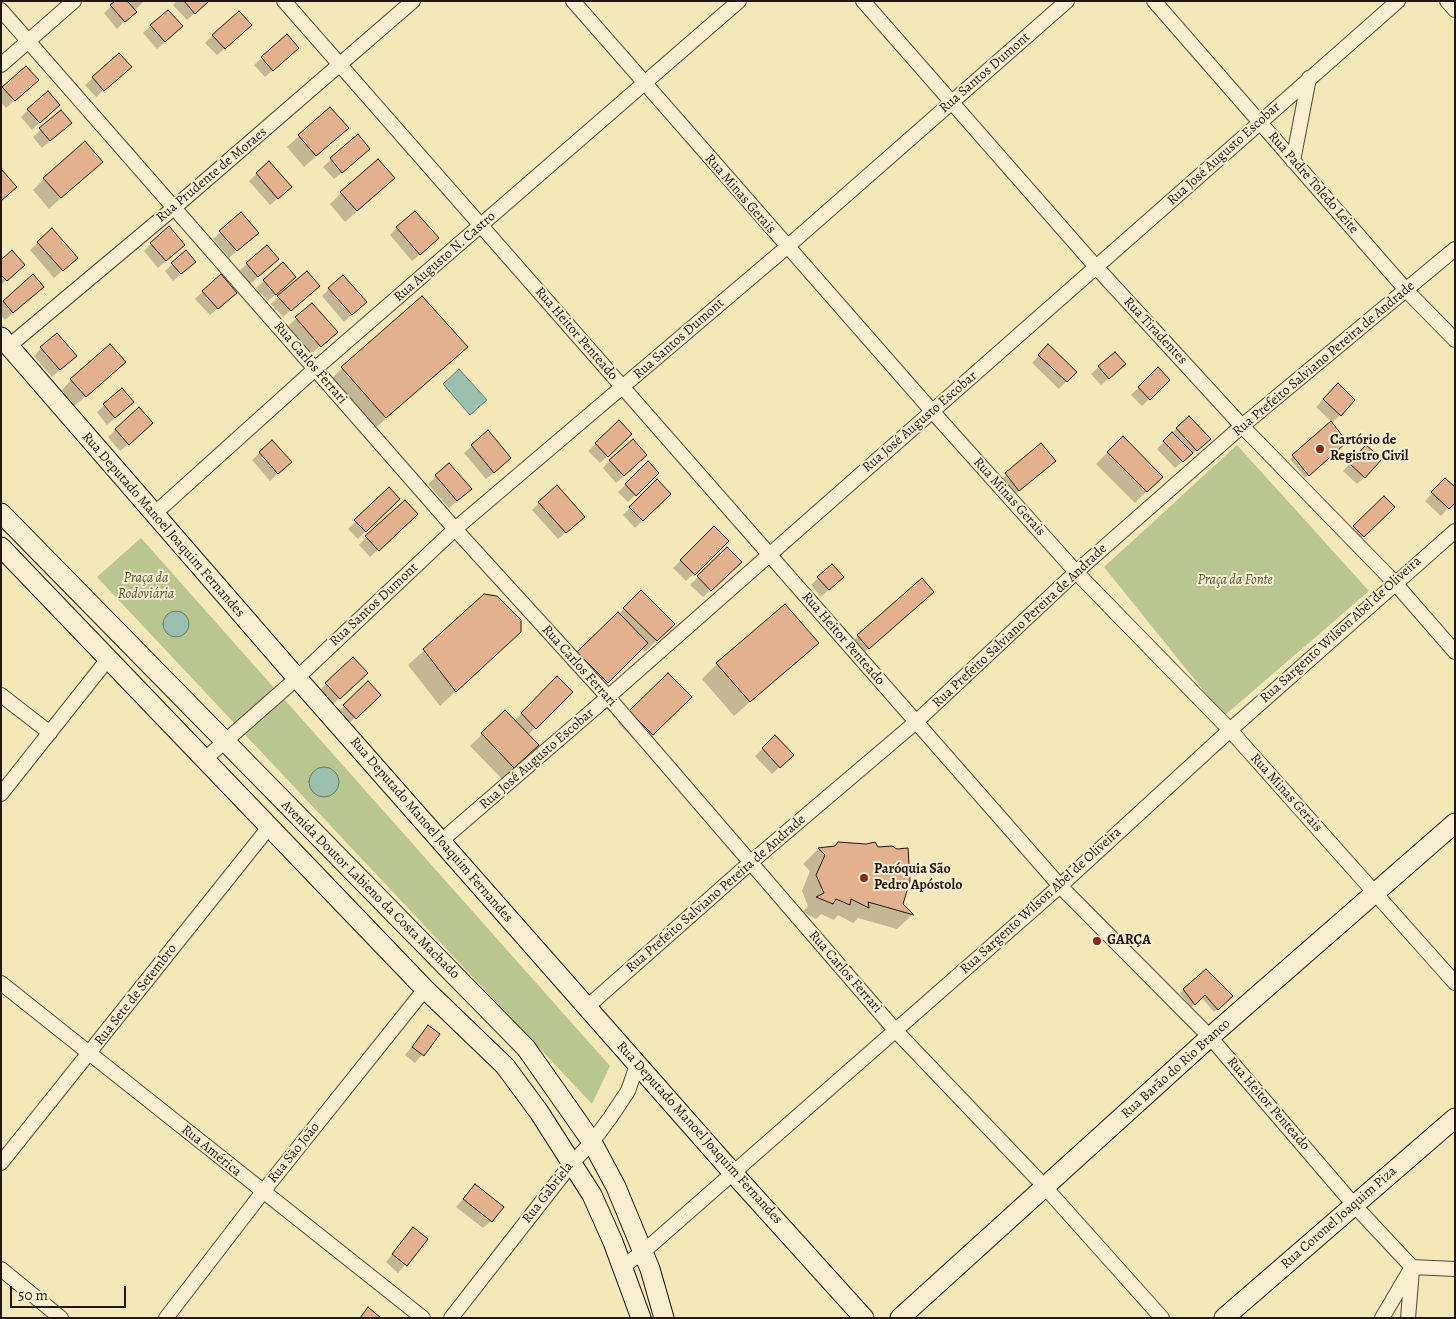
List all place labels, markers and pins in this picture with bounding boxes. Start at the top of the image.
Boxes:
place label: Cartório de Registro Civil [1330,433,1409,466]
marker: Cartório de Registro Civil [1314,443,1326,455]
place label: Paróquia São Pedro Apóstolo [874,862,962,894]
marker: Paróquia São Pedro Apóstolo [858,872,870,884]
place label: GARÇA [1107,933,1151,949]
marker: GARÇA [1091,935,1103,947]

